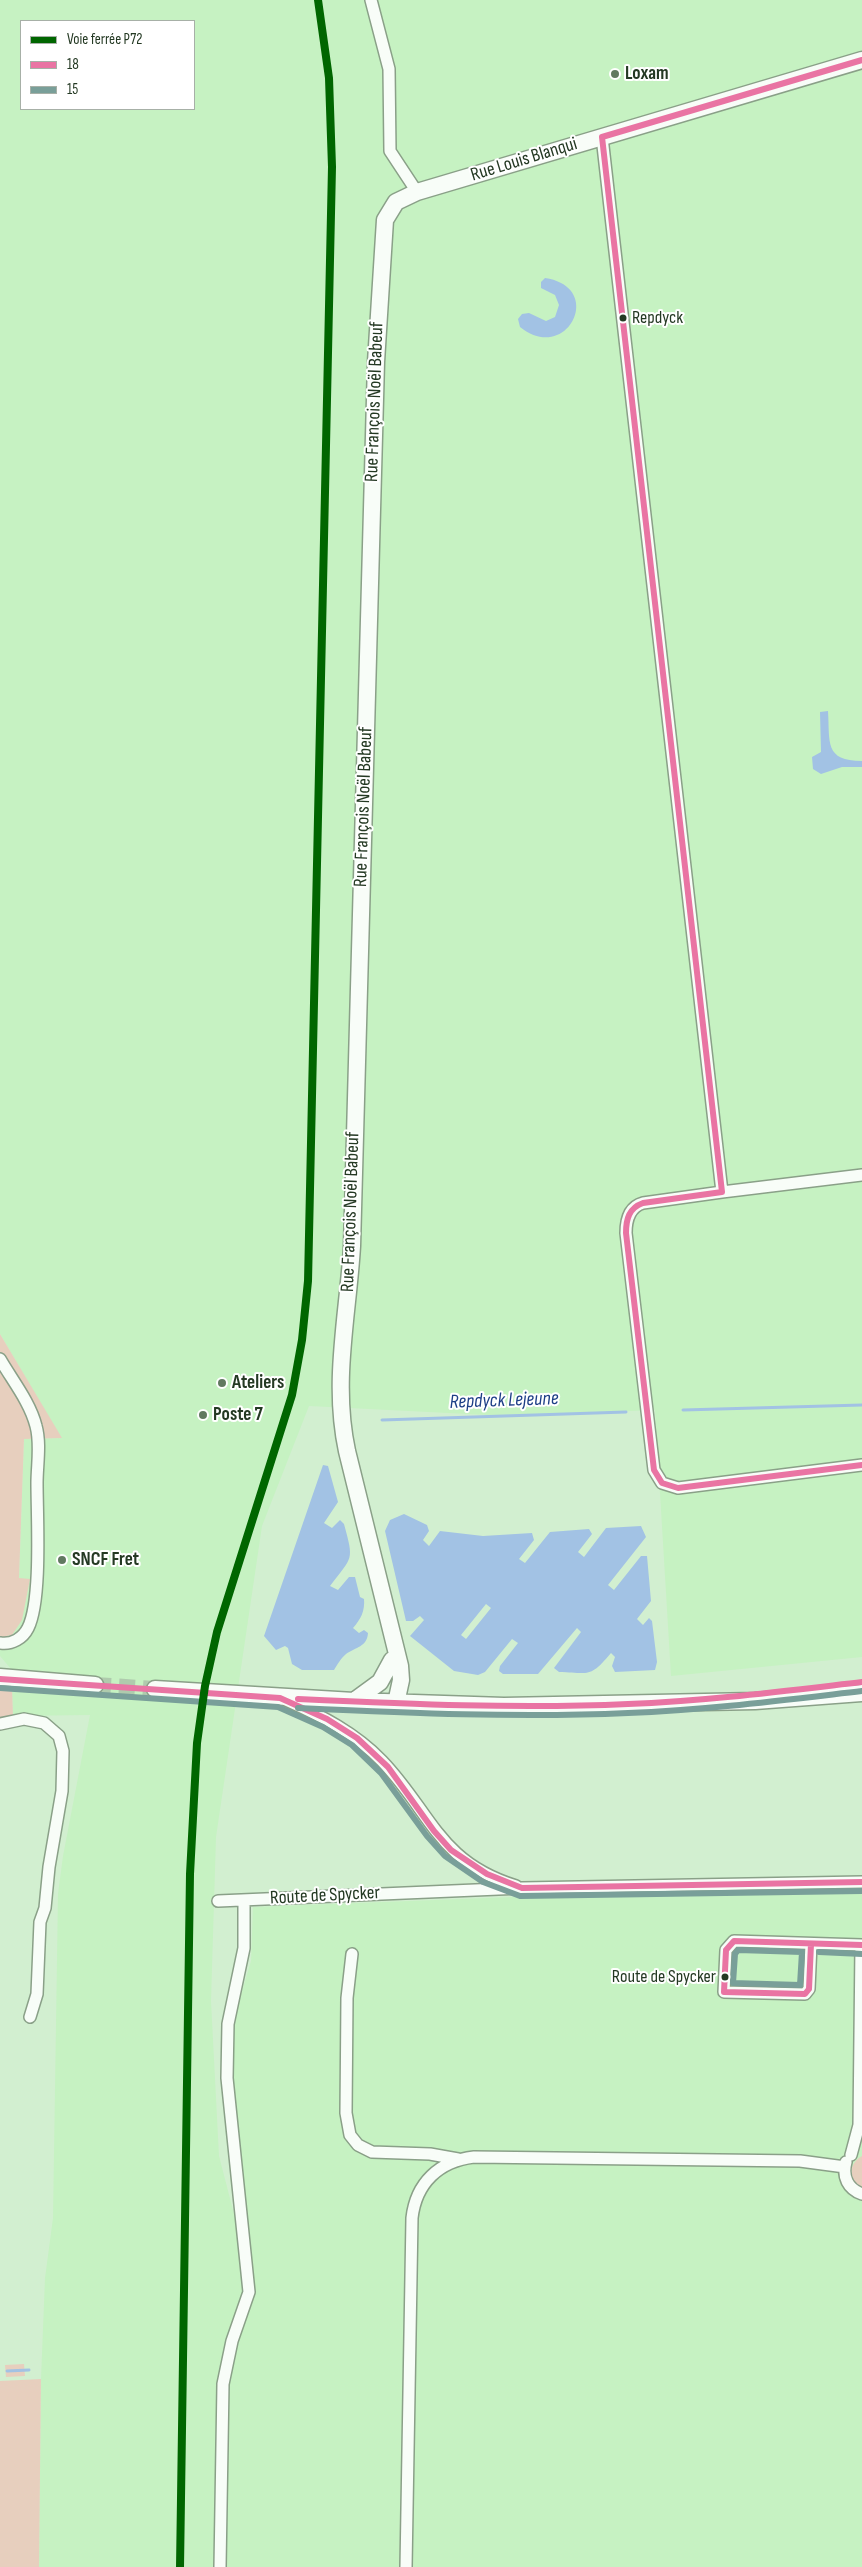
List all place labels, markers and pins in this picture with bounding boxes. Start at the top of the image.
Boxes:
place label: Loxam [625,63,669,85]
marker: Loxam [609,68,621,80]
place label: Repdyck [632,307,683,329]
marker: Repdyck [618,313,628,323]
place label: Ateliers [232,1372,284,1394]
marker: Ateliers [216,1377,228,1389]
place label: Poste 7 [213,1404,263,1426]
marker: Poste 7 [197,1409,209,1421]
place label: SNCF Fret [72,1549,139,1571]
marker: SNCF Fret [56,1554,68,1566]
place label: Route de Spycker [612,1966,716,1988]
marker: Route de Spycker [720,1972,730,1982]

